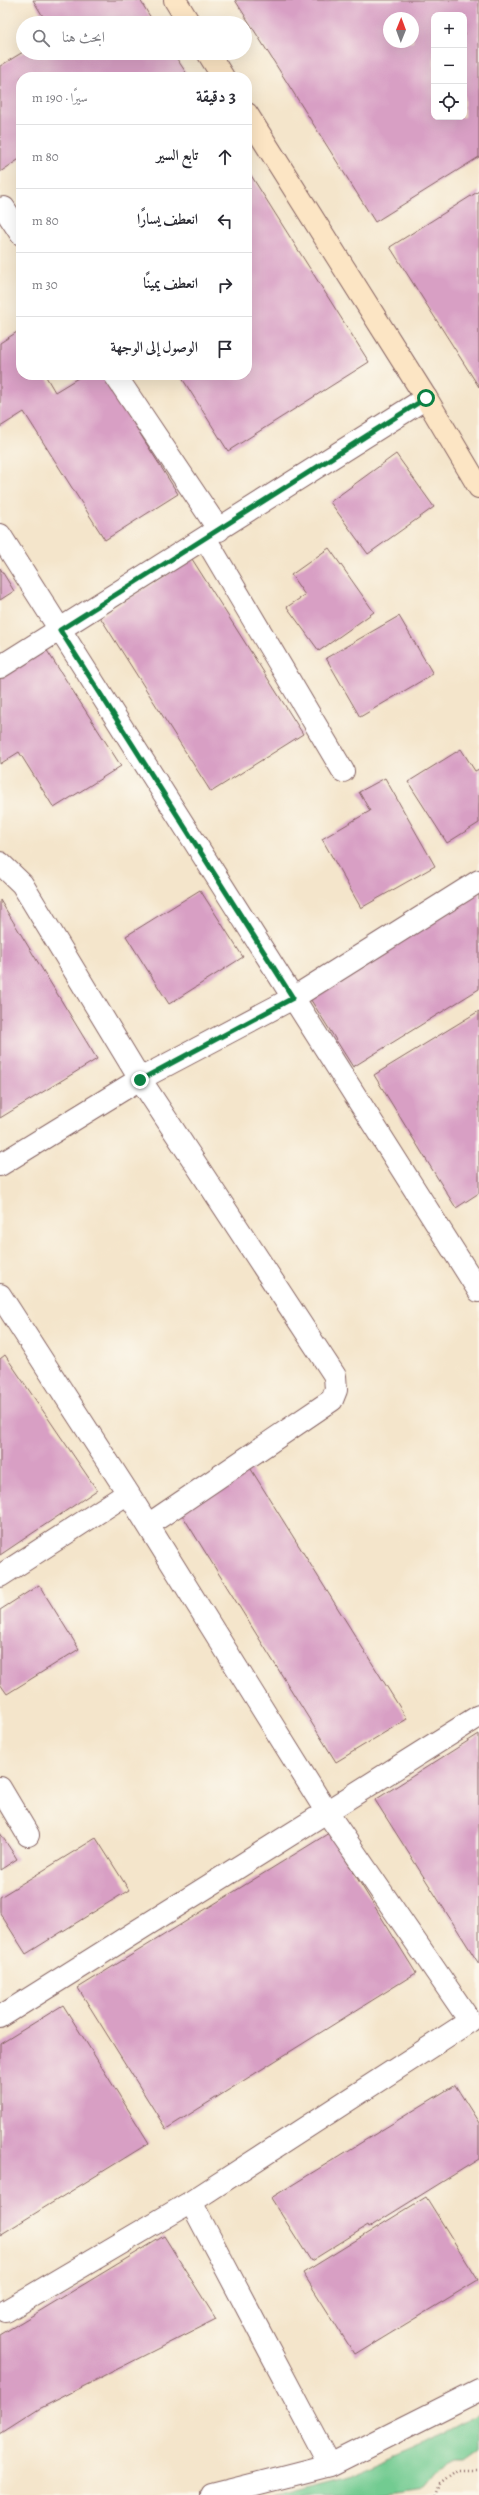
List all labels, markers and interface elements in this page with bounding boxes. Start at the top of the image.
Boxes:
north arrow [383,12,419,48]
map controls [431,12,467,120]
button: + [431,12,467,48]
search box [16,16,252,60]
icon: search [30,27,52,49]
text: ابحث هنا [62,27,105,47]
button: − [431,48,467,84]
button: locate [431,84,467,120]
text: 3 دقيقة [196,85,236,108]
text: سيرًا · 190 m [32,89,88,106]
text: تابع السير [156,145,198,165]
icon: ahead [214,146,236,168]
text: 80 m [32,148,59,165]
text: انعطف يسارًا [137,209,198,229]
icon: left [214,210,236,232]
text: 80 m [32,212,59,229]
text: انعطف يمينًا [143,273,198,293]
icon: right [214,274,236,296]
text: 30 m [32,276,58,293]
text: الوصول إلى الوجهة [111,337,198,357]
icon: arrive [214,338,236,360]
route start [417,389,435,407]
route end [131,1071,149,1089]

